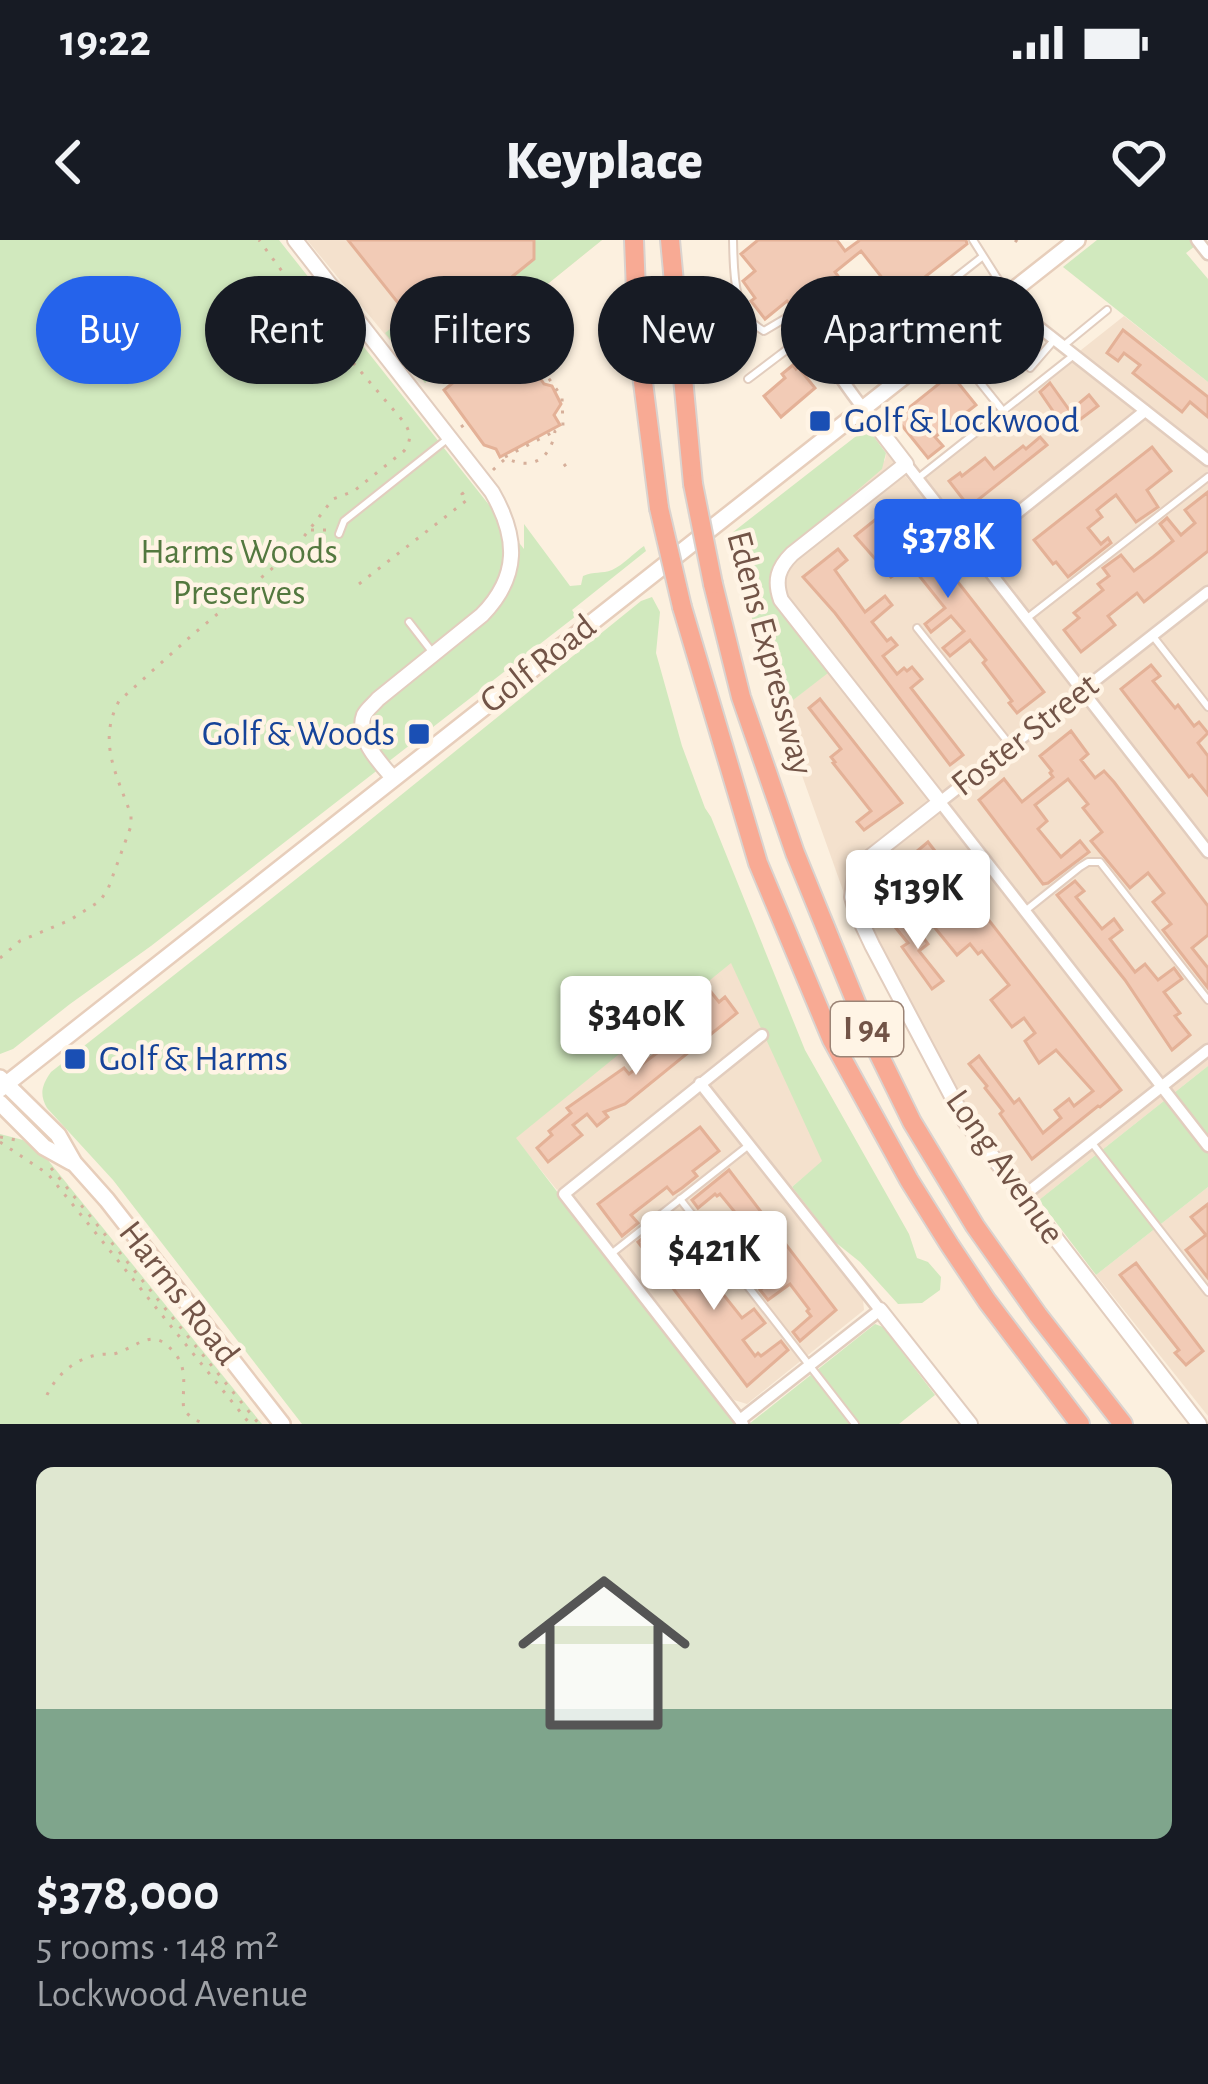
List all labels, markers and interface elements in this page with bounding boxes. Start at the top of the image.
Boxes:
text: 19:22 [60,19,151,64]
icon: back [36,129,102,195]
icon: heart [1106,129,1172,195]
text: Keyplace [505,135,703,189]
chip: Buy [36,276,181,384]
chip: Rent [205,276,366,384]
chip: Filters [390,276,574,384]
chip: New [598,276,757,384]
chip: Apartment [781,276,1044,384]
place label: Golf & Lockwood [844,403,1079,439]
marker: Golf & Lockwood [807,408,833,434]
pin: $378K [864,499,1032,601]
text: $378K [901,518,995,557]
street label: Edens Expressway [720,527,820,779]
park label: Harms Woods Preserves [140,534,338,611]
street label: Golf Road [473,608,603,720]
street label: Foster Street [945,667,1106,803]
place label: Golf & Woods [202,716,395,752]
marker: Golf & Woods [406,721,432,747]
pin: $139K [834,850,1002,952]
text: $139K [873,869,963,908]
pin: $340K [552,976,720,1078]
text: $340K [587,995,685,1034]
road number: I 94 [831,1002,903,1056]
place label: Golf & Harms [99,1041,288,1077]
marker: Golf & Harms [62,1046,88,1072]
street label: Long Avenue [939,1083,1071,1251]
pin: $421K [630,1211,798,1313]
street label: Harms Road [112,1214,246,1372]
text: $421K [668,1230,760,1269]
icon: home [496,1545,712,1761]
text: $378,000 [36,1868,220,1919]
text: 5 rooms · 148 m² [36,1928,279,1967]
text: Lockwood Avenue [36,1975,308,2014]

